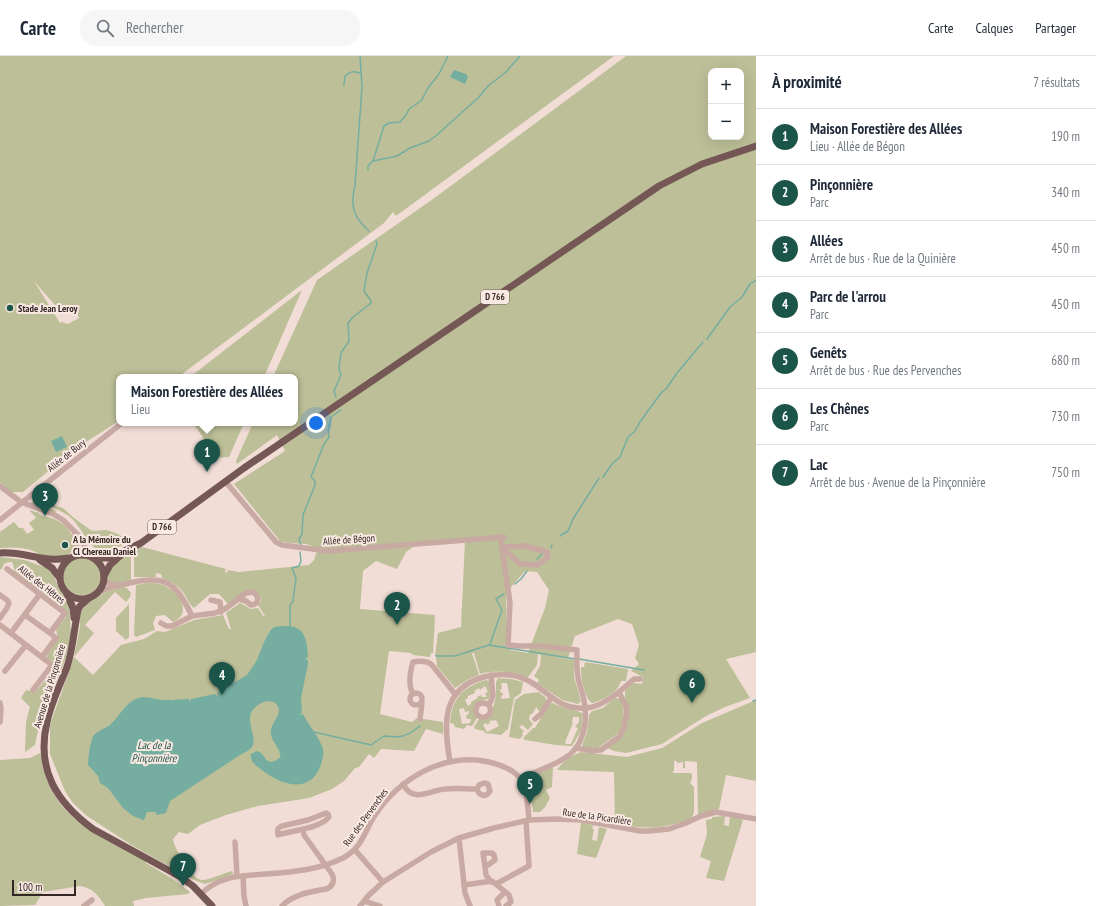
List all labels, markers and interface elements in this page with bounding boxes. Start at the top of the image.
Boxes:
search box [80,10,360,46]
text: Carte [20,16,56,40]
icon: search [94,17,116,39]
text: Rechercher [126,18,183,37]
text: Carte [928,19,953,37]
text: Calques [975,19,1013,37]
text: Partager [1035,19,1076,37]
map controls [708,68,744,140]
button: + [708,68,744,104]
text: À proximité [772,71,842,93]
text: 7 résultats [1033,74,1080,91]
button: − [708,104,744,140]
text: Maison Forestière des Allées [810,119,962,138]
text: 1 [782,128,788,145]
text: 190 m [1051,128,1080,145]
text: Lieu · Allée de Bégon [810,138,905,155]
text: Pinçonnière [810,175,873,194]
text: 2 [782,184,788,201]
text: 340 m [1051,184,1080,201]
text: Parc [810,194,829,211]
text: Allées [810,231,843,250]
text: 3 [782,240,788,257]
text: 450 m [1051,240,1080,257]
text: Arrêt de bus · Rue de la Quinière [810,250,956,267]
text: Parc de l'arrou [810,287,886,306]
road number: D 766 [481,290,509,304]
text: 4 [782,296,788,313]
text: 450 m [1051,296,1080,313]
place label: Stade Jean Leroy [18,302,79,315]
marker: Stade Jean Leroy [5,303,15,313]
text: Parc [810,306,829,323]
text: Genêts [810,343,847,362]
text: 5 [782,352,788,369]
text: 680 m [1051,352,1080,369]
text: Arrêt de bus · Rue des Pervenches [810,362,962,379]
popup [116,374,298,426]
text: Maison Forestière des Allées [131,382,283,401]
text: Les Chênes [810,399,869,418]
text: Lieu [131,401,150,418]
text: 6 [782,408,788,425]
text: 730 m [1051,408,1080,425]
your location [306,413,326,433]
text: Parc [810,418,829,435]
street label: Allée de Bury [44,436,89,475]
pin: 1 [194,439,220,472]
text: Lac [810,455,828,474]
text: 7 [782,464,788,481]
text: 750 m [1051,464,1080,481]
text: Arrêt de bus · Avenue de la Pinçonnière [810,474,986,491]
pin: 3 [32,483,58,516]
road number: D 766 [148,520,176,534]
street label: Allée de Bégon [323,531,375,548]
place label: A la Mémoire du Cl Chereau Daniel [72,533,137,558]
marker: A la Mémoire du Cl Chereau Daniel [60,540,70,550]
street label: Allée des Hêtres [16,562,68,607]
pin: 2 [384,592,410,625]
street label: Avenue de la Pinçonnière [31,643,68,730]
pin: 4 [209,662,235,695]
pin: 6 [679,670,705,703]
water label: Lac de la Pinçonnière [132,738,178,765]
pin: 5 [517,771,543,804]
street label: Rue des Pervenches [340,785,391,849]
street label: Rue de la Picardière [562,805,632,828]
pin: 7 [170,853,196,886]
scale bar [12,878,76,897]
text: 100 m [18,880,42,894]

